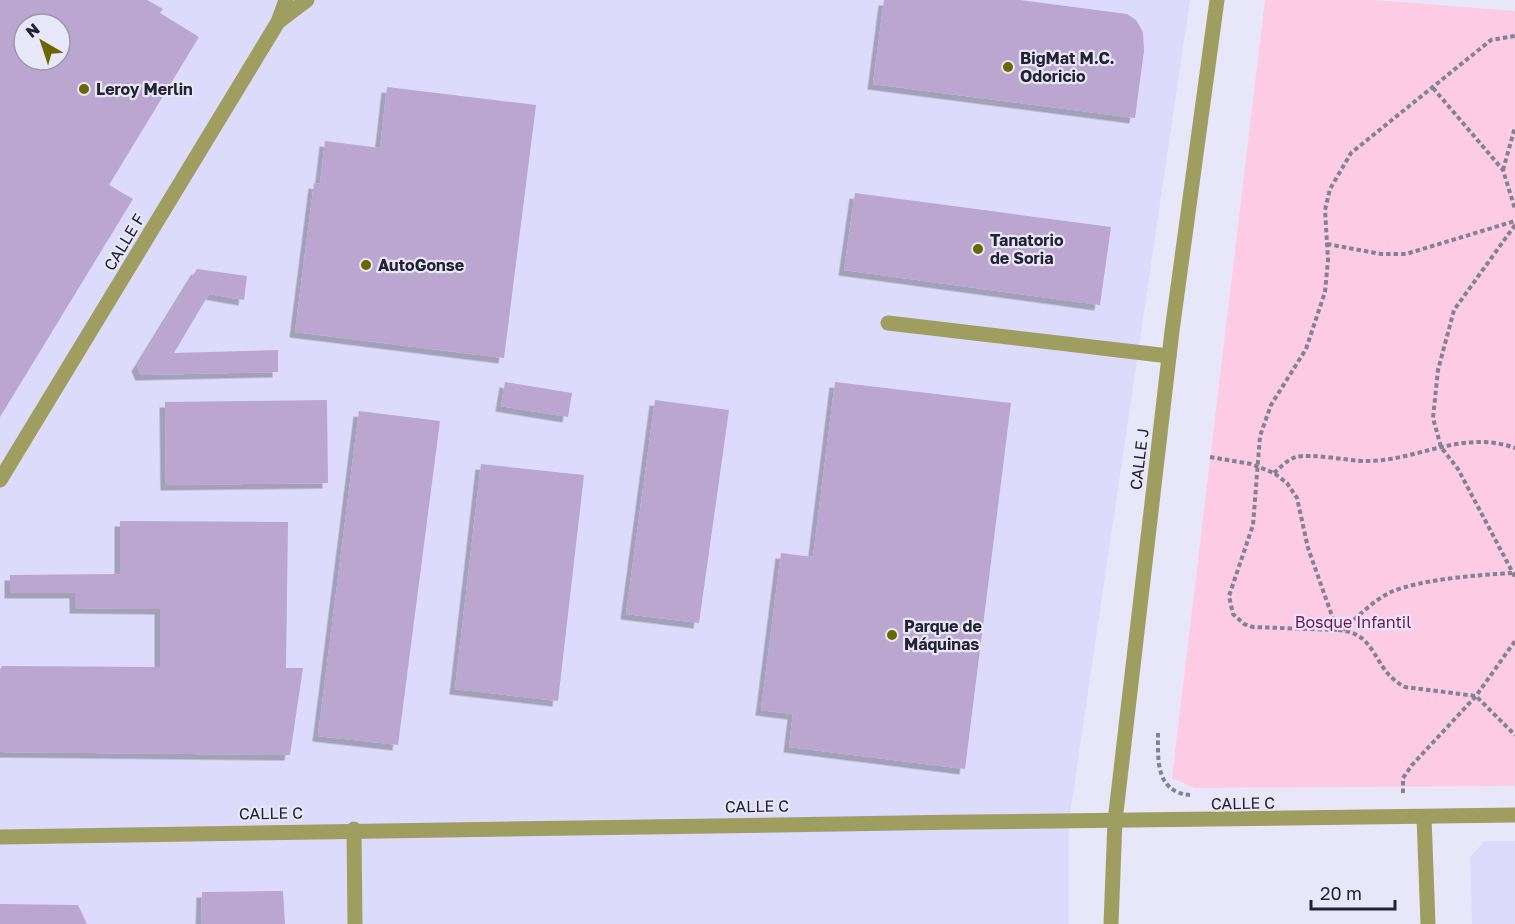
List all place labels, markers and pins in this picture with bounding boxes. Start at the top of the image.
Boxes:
place label: BigMat M.C. Odoricio [1020,48,1115,86]
marker: BigMat M.C. Odoricio [1001,60,1015,74]
place label: Leroy Merlin [96,79,193,99]
marker: Leroy Merlin [77,82,91,96]
place label: Tanatorio de Soria [990,230,1064,268]
marker: Tanatorio de Soria [971,242,985,256]
place label: AutoGonse [378,255,464,275]
marker: AutoGonse [359,258,373,272]
place label: Parque de Máquinas [904,616,982,654]
marker: Parque de Máquinas [885,628,899,642]

